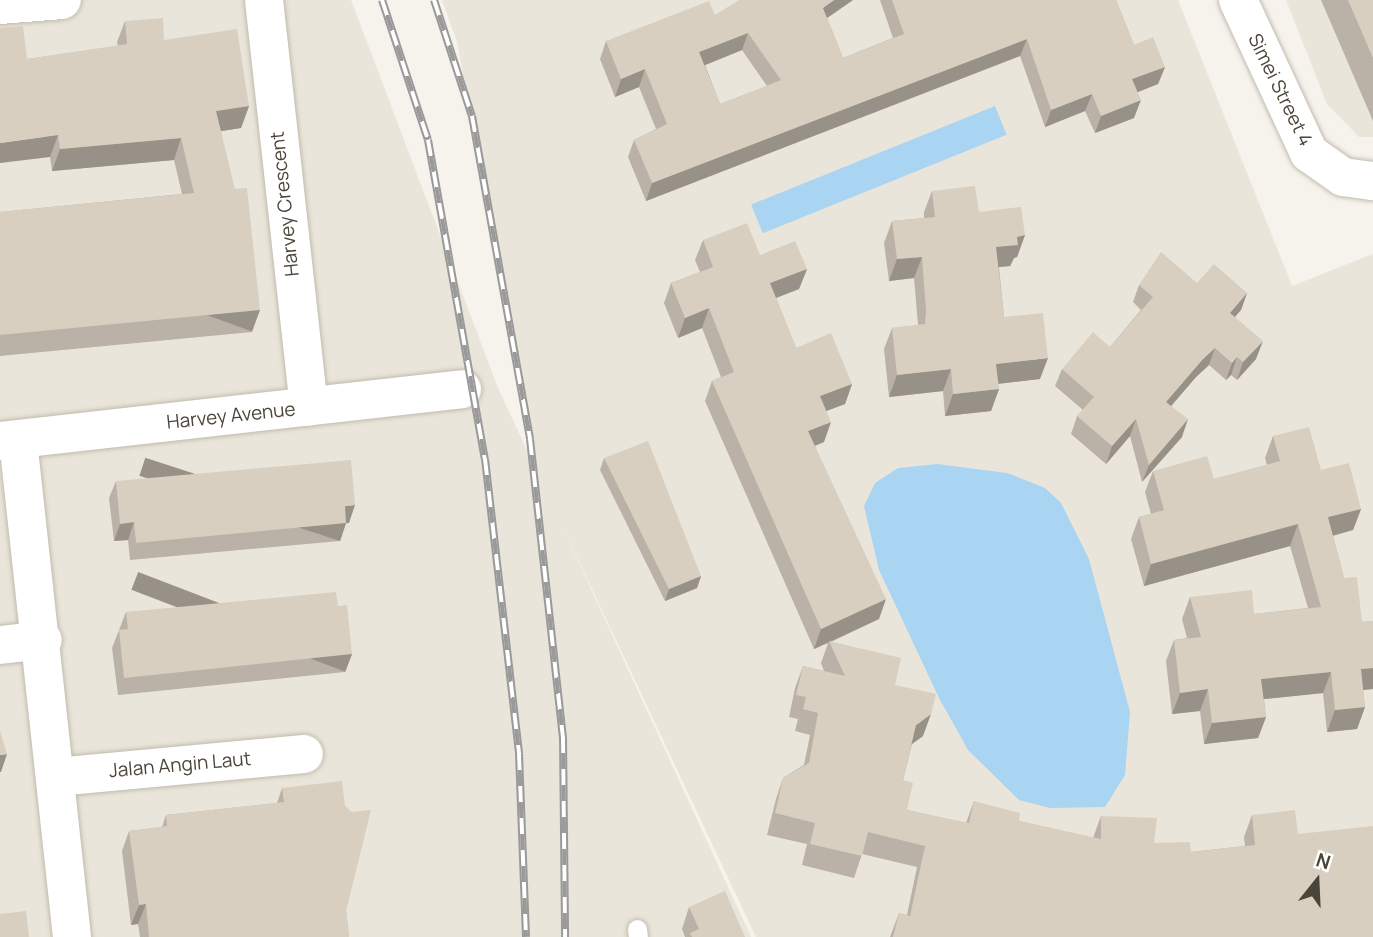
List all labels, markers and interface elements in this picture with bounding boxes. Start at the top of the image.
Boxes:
street label: Simei Street 4 [1243,30,1317,150]
street label: Harvey Crescent [266,130,304,278]
street label: Harvey Avenue [165,398,297,434]
street label: Jalan Angin Laut [108,747,252,783]
north arrow [1282,846,1352,916]
text: N [1313,847,1334,876]

